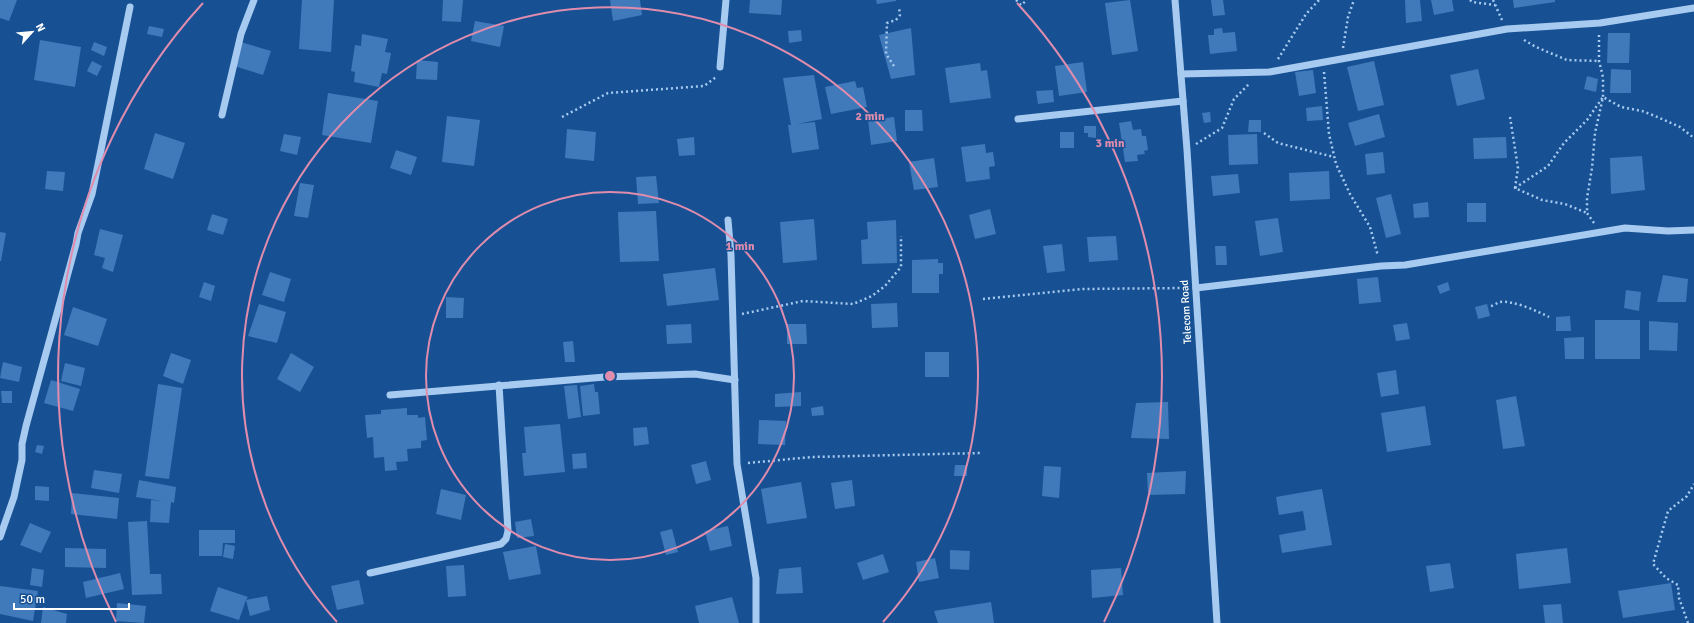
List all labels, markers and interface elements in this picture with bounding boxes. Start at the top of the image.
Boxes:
north arrow [12,12,52,52]
text: N [33,21,48,34]
text: 2 min [856,109,885,124]
text: 3 min [1096,136,1125,151]
text: 1 min [726,239,755,254]
street label: Telecom Road [1178,279,1194,344]
centre of rings [603,369,617,383]
scale bar [14,585,129,611]
text: 50 m [20,592,45,607]

